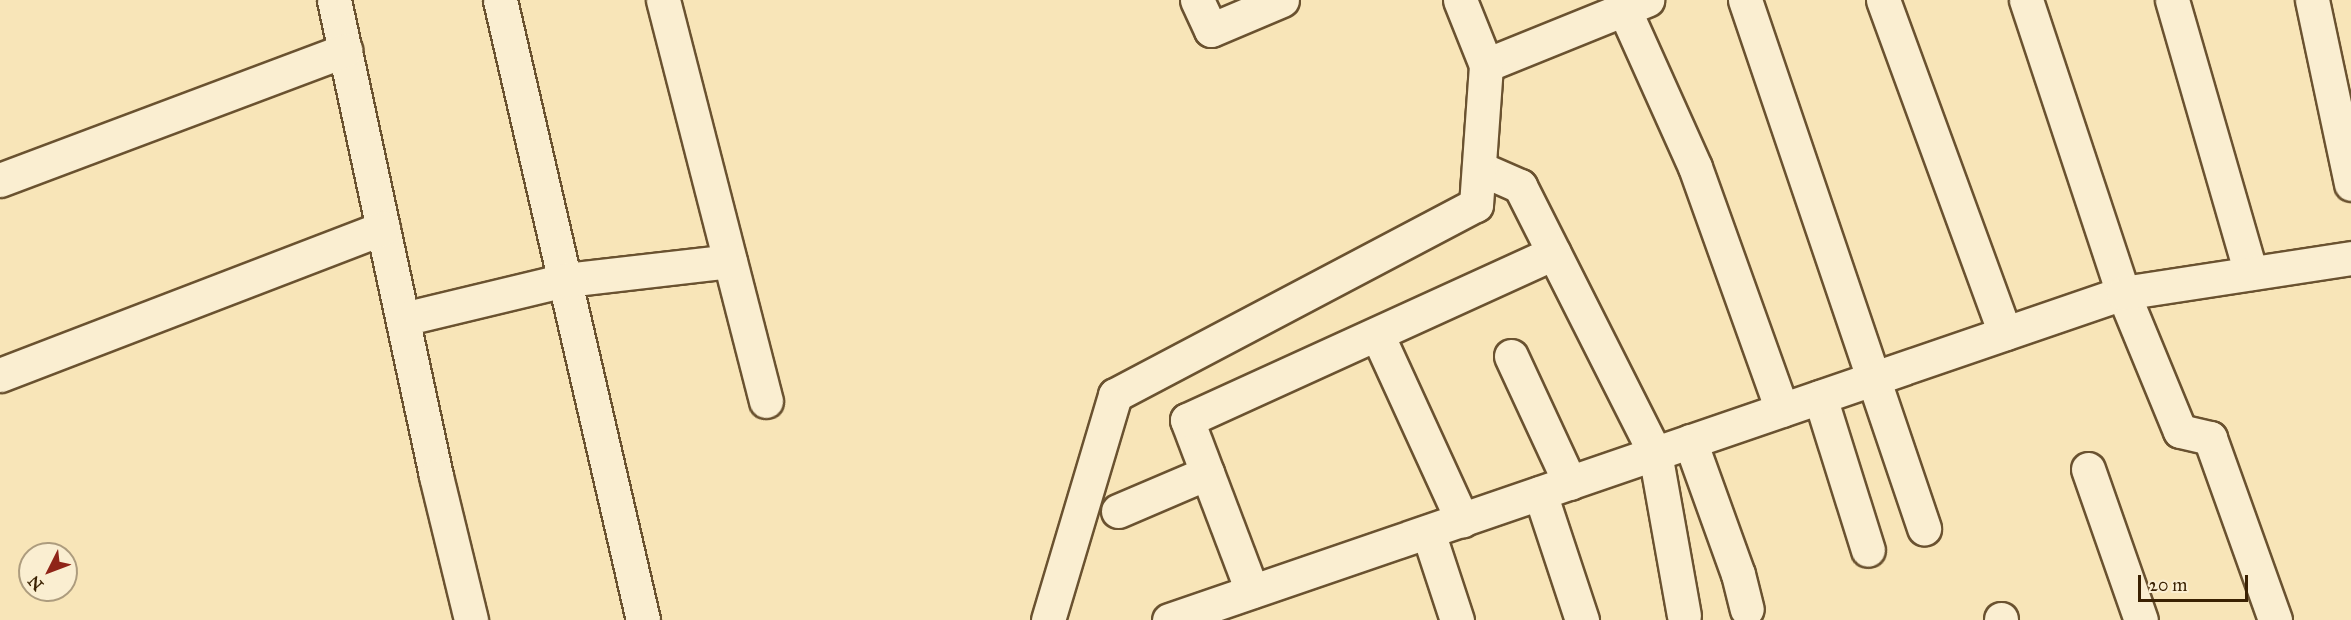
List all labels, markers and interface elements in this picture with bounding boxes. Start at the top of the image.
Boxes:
north arrow [18,542,78,602]
scale bar [2141,563,2250,601]
text: N [24,572,47,594]
text: 20 m [2149,574,2187,596]

